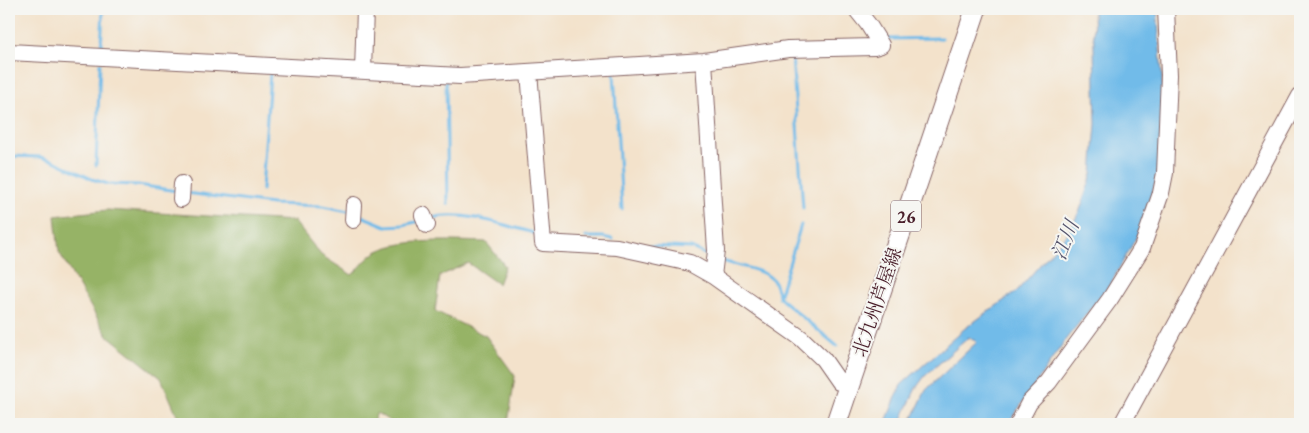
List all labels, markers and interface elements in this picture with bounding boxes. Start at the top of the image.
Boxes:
road number: 26 [891,200,921,232]
water label: 江川 [1045,215,1085,263]
street label: 北九州芦屋線 [847,244,907,360]

